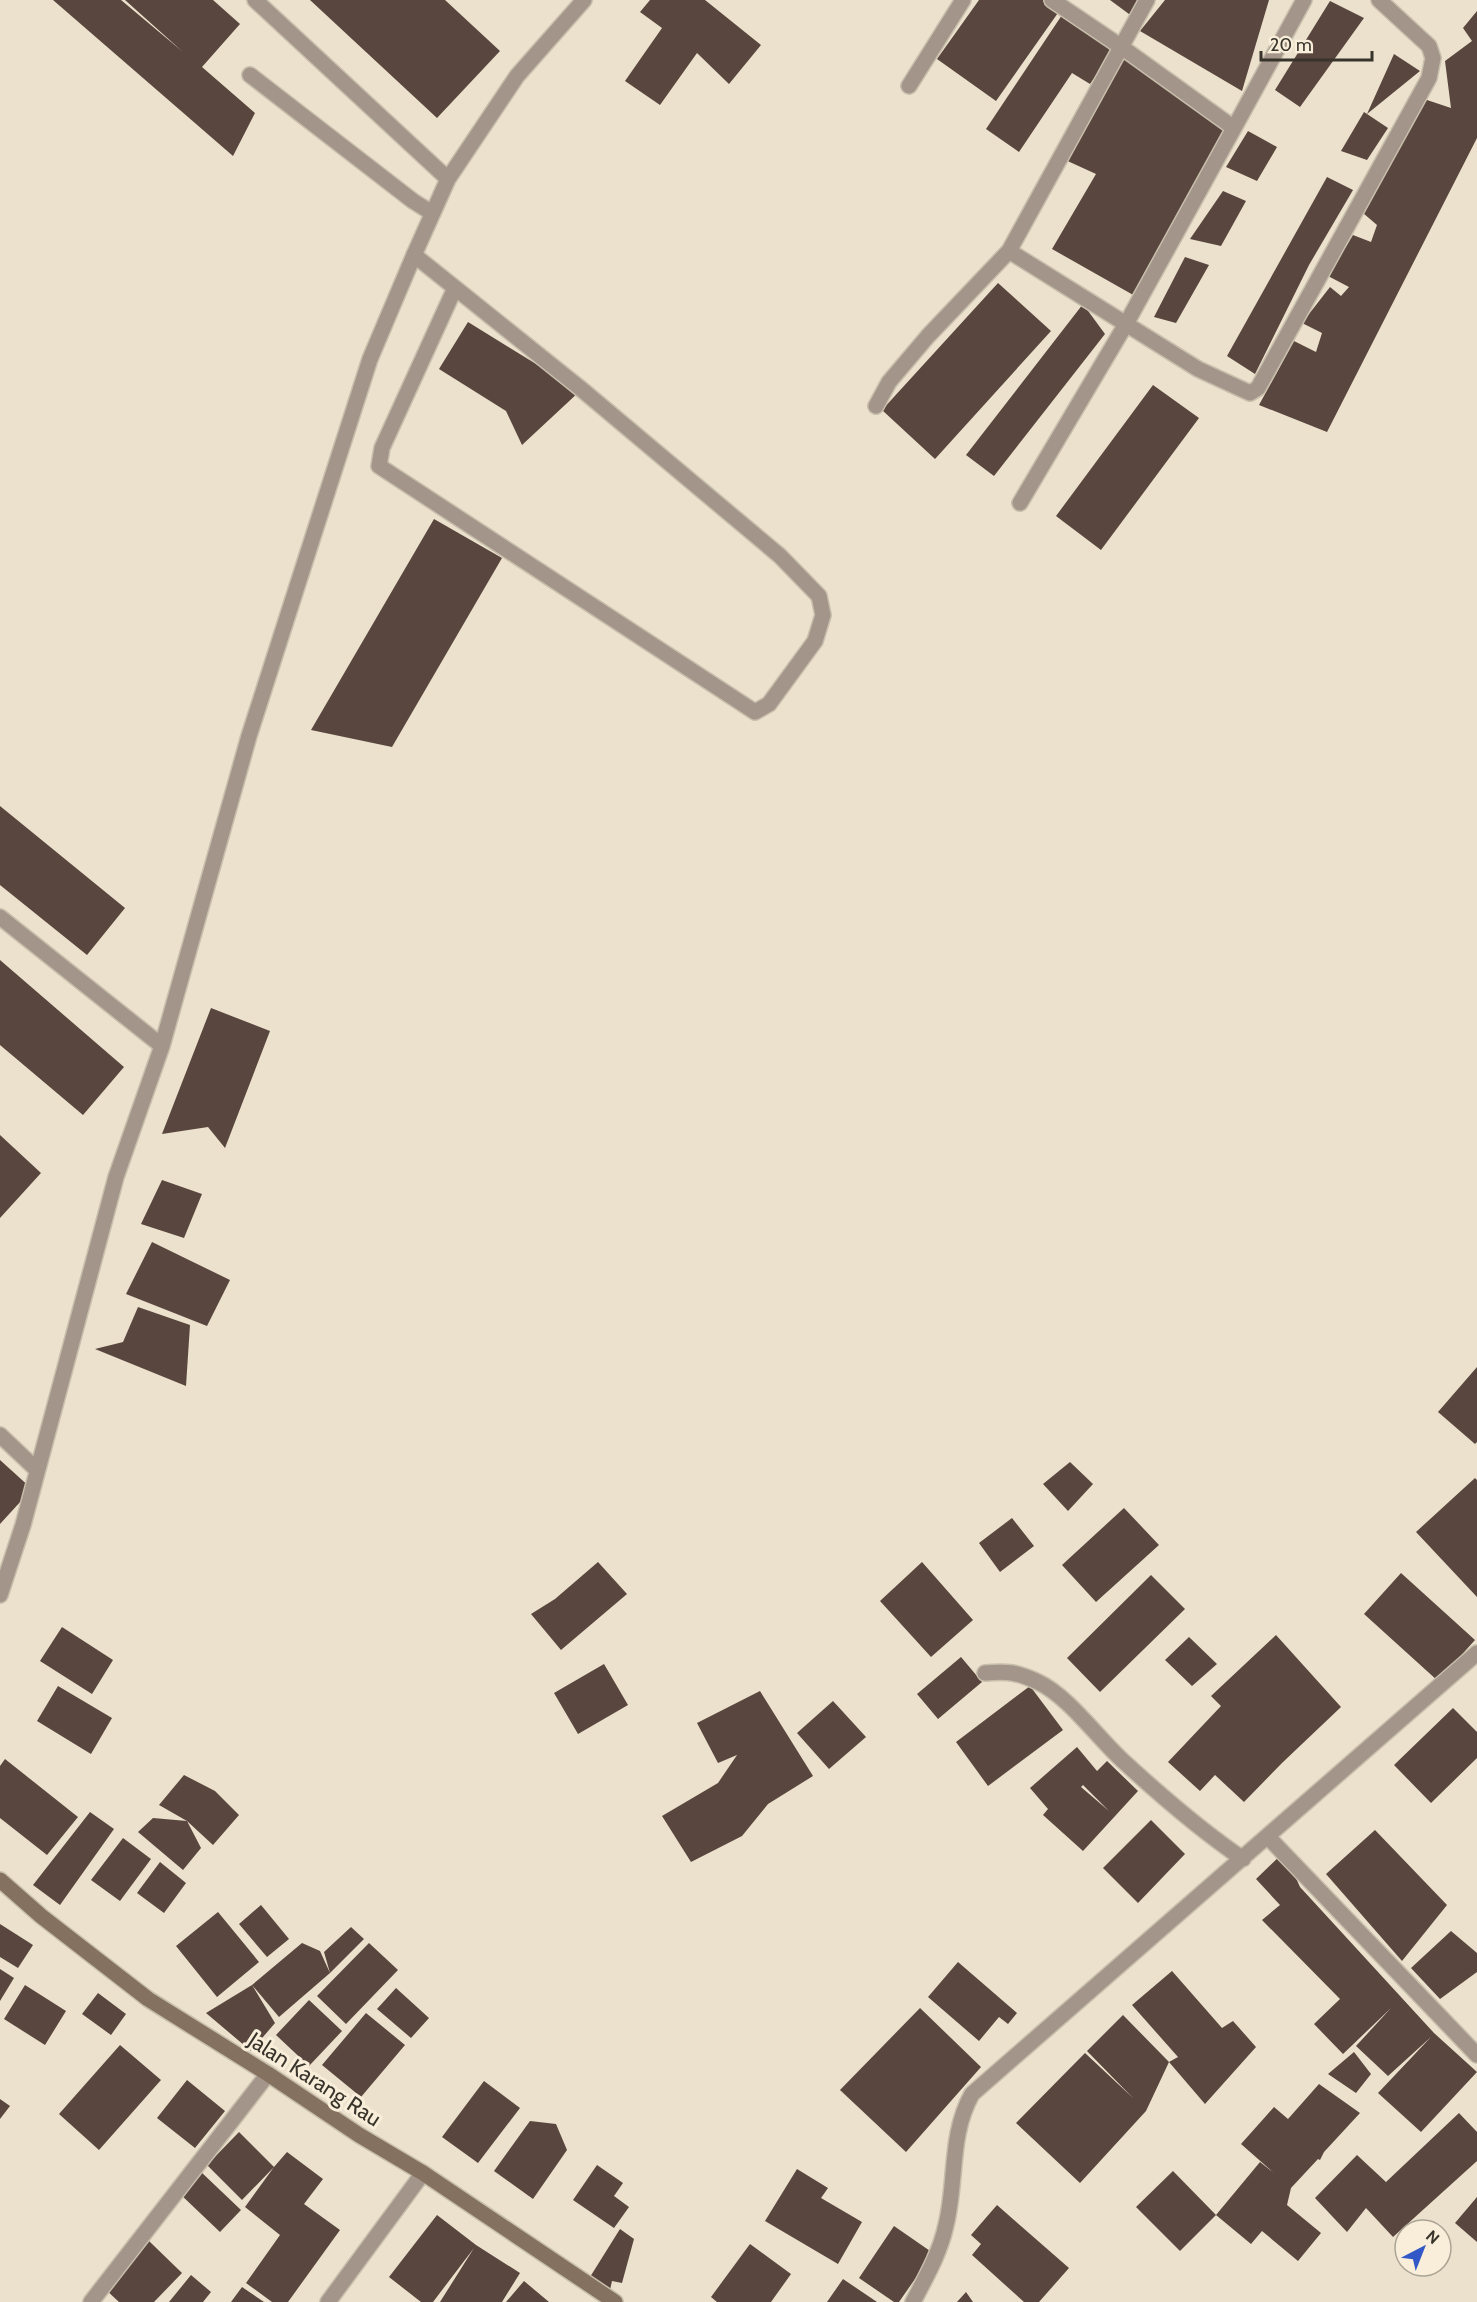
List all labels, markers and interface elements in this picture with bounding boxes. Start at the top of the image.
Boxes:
scale bar [1261,24,1372,62]
text: 20 m [1270,34,1312,56]
street label: Jalan Karang Rau [242,2026,386,2132]
north arrow [1393,2218,1453,2278]
text: N [1422,2226,1443,2248]

